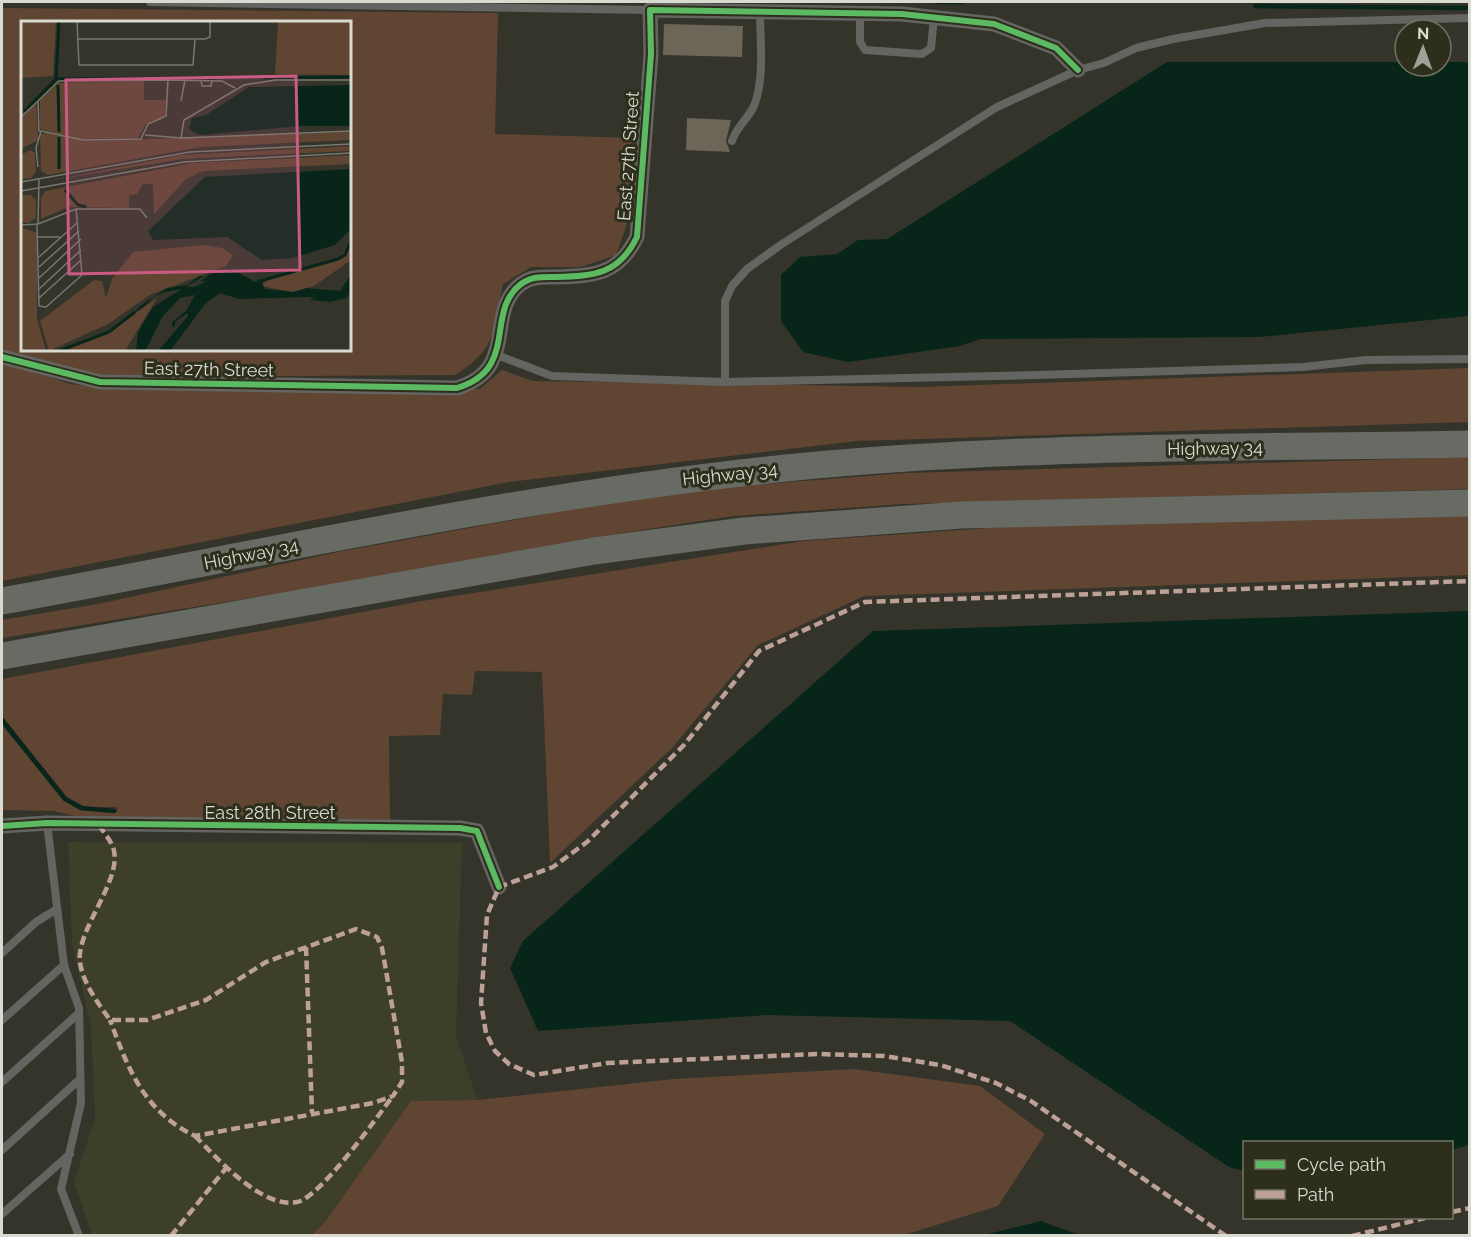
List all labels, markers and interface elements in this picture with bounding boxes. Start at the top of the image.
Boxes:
north arrow [1393,18,1453,78]
inset map [21,21,351,351]
text: N [1417,24,1430,43]
street label: East 27th Street [613,90,643,222]
street label: East 27th Street [144,357,274,381]
street label: Highway 34 [1167,437,1263,459]
street label: Highway 34 [681,459,779,489]
street label: Highway 34 [202,535,300,573]
street label: East 28th Street [204,802,336,823]
legend [1243,1141,1453,1219]
text: Cycle path [1297,1154,1386,1175]
text: Path [1297,1184,1334,1205]

